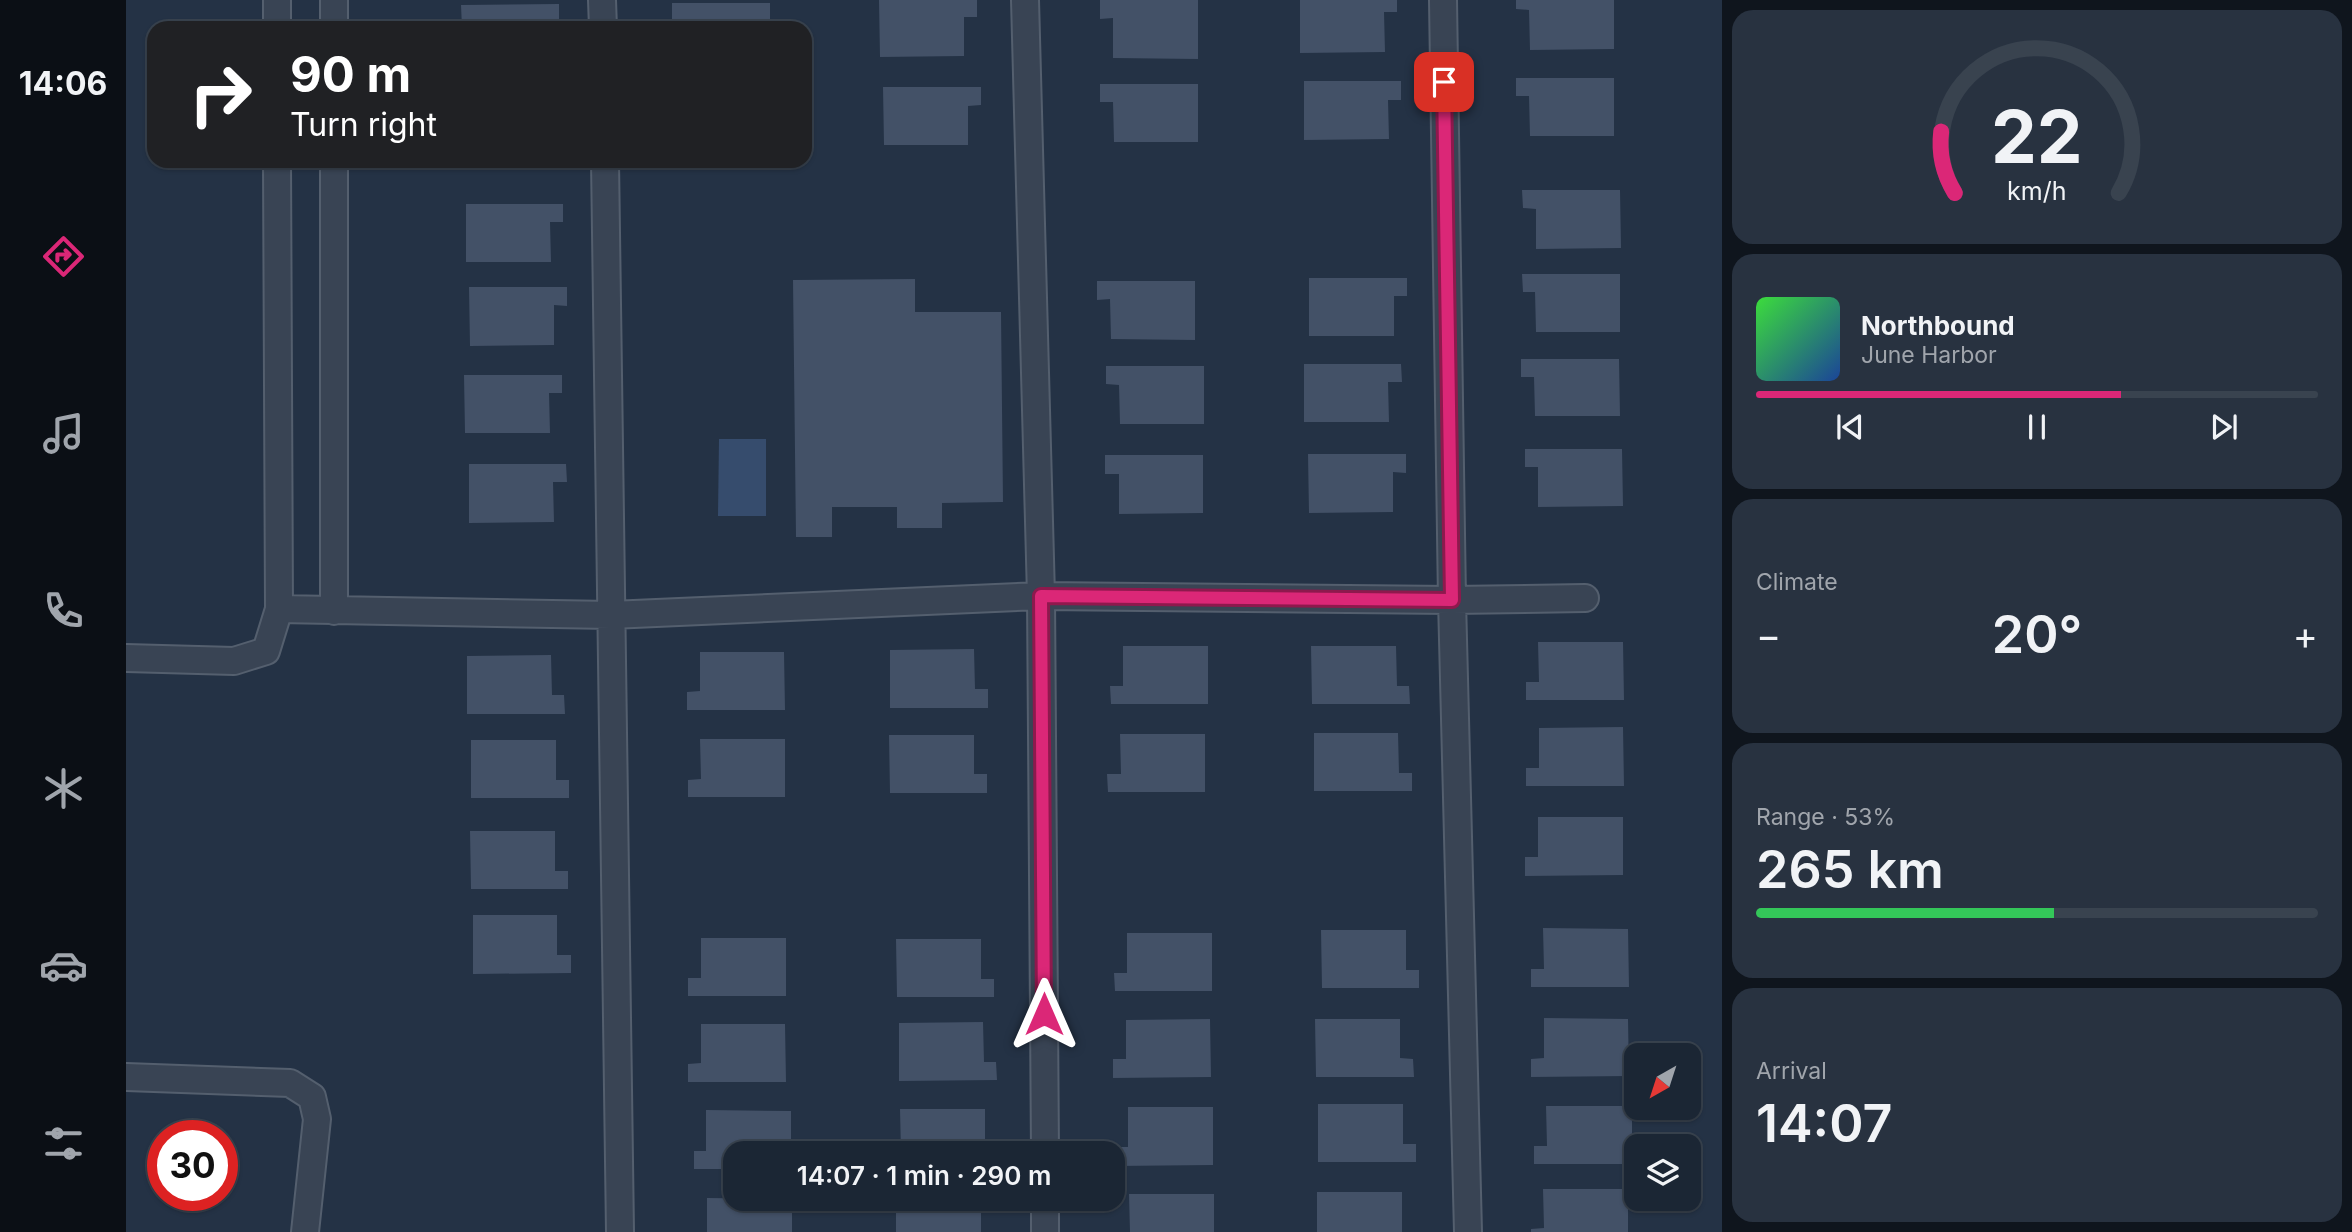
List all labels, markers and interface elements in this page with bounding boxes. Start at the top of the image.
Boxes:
text: 90 m [290,45,411,104]
icon: right [175,49,266,140]
pin [1414,52,1474,112]
icon: arrive [1425,63,1463,101]
text: 14:06 [19,64,107,103]
text: 22 [1991,93,2083,182]
text: Turn right [290,105,437,144]
text: km/h [2007,176,2067,206]
icon: directions [39,232,88,281]
text: Northbound [1861,310,2015,341]
text: June Harbor [1861,341,1997,369]
icon: previous [1831,408,1869,446]
icon: pause [2018,408,2056,446]
icon: next [2205,408,2243,446]
icon: music [39,409,88,458]
text: Climate [1756,568,1838,596]
icon: phone [39,586,88,635]
text: 20° [1992,603,2082,666]
text: − [1756,612,1781,658]
text: + [2293,612,2318,658]
icon: climate [39,764,88,813]
text: Range · 53% [1756,803,1895,831]
text: 265 km [1756,838,1944,901]
icon: car [39,941,88,990]
position arrow [1007,977,1081,1051]
north arrow [1624,1043,1701,1120]
map controls [1624,1043,1701,1211]
text: Arrival [1756,1057,1827,1085]
text: 14:07 [1756,1092,1892,1155]
icon: filters [39,1119,88,1168]
speed limit sign: 30 [147,1120,238,1211]
button: layers [1624,1134,1701,1211]
text: 14:07 · 1 min · 290 m [797,1160,1051,1191]

